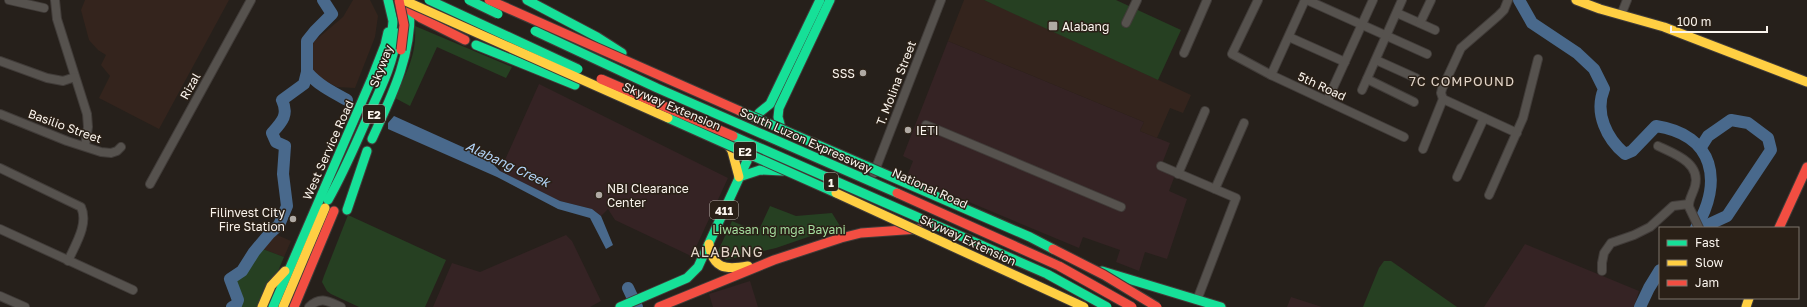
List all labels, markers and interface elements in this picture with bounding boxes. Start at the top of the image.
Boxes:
scale bar [1671,8,1767,34]
text: 100 m [1677,14,1711,29]
place label: Alabang [1062,19,1109,34]
marker: Alabang [1047,20,1059,32]
street label: T. Molina Street [873,38,919,128]
street label: Skyway [366,42,396,89]
place label: SSS [832,66,855,81]
marker: SSS [858,68,868,78]
street label: 5th Road [1295,68,1349,104]
street label: Rizal [177,70,203,102]
district label: 7C COMPOUND [1409,73,1515,89]
street label: Skyway Extension [621,79,723,133]
street label: West Service Road [299,98,357,202]
street label: South Luzon Expressway [738,104,875,176]
road number: E2 [363,105,385,123]
street label: Basilio Street [26,106,104,146]
place label: IETI [916,123,938,138]
marker: IETI [903,125,913,135]
water label: Alabang Creek [463,138,554,191]
road number: E2 [734,142,756,160]
street label: National Road [890,165,970,211]
road number: 1 [824,173,838,191]
place label: NBI Clearance Center [607,181,689,210]
marker: NBI Clearance Center [594,190,604,200]
road number: 411 [710,201,738,219]
place label: Filinvest City Fire Station [210,205,285,234]
street label: Skyway Extension [917,211,1019,269]
marker: Filinvest City Fire Station [288,214,298,224]
park label: Liwasan ng mga Bayani [712,222,846,237]
legend [1659,227,1799,299]
text: Fast [1695,235,1720,250]
district label: ALABANG [690,243,764,260]
text: Slow [1695,255,1723,270]
text: Jam [1695,275,1719,290]

